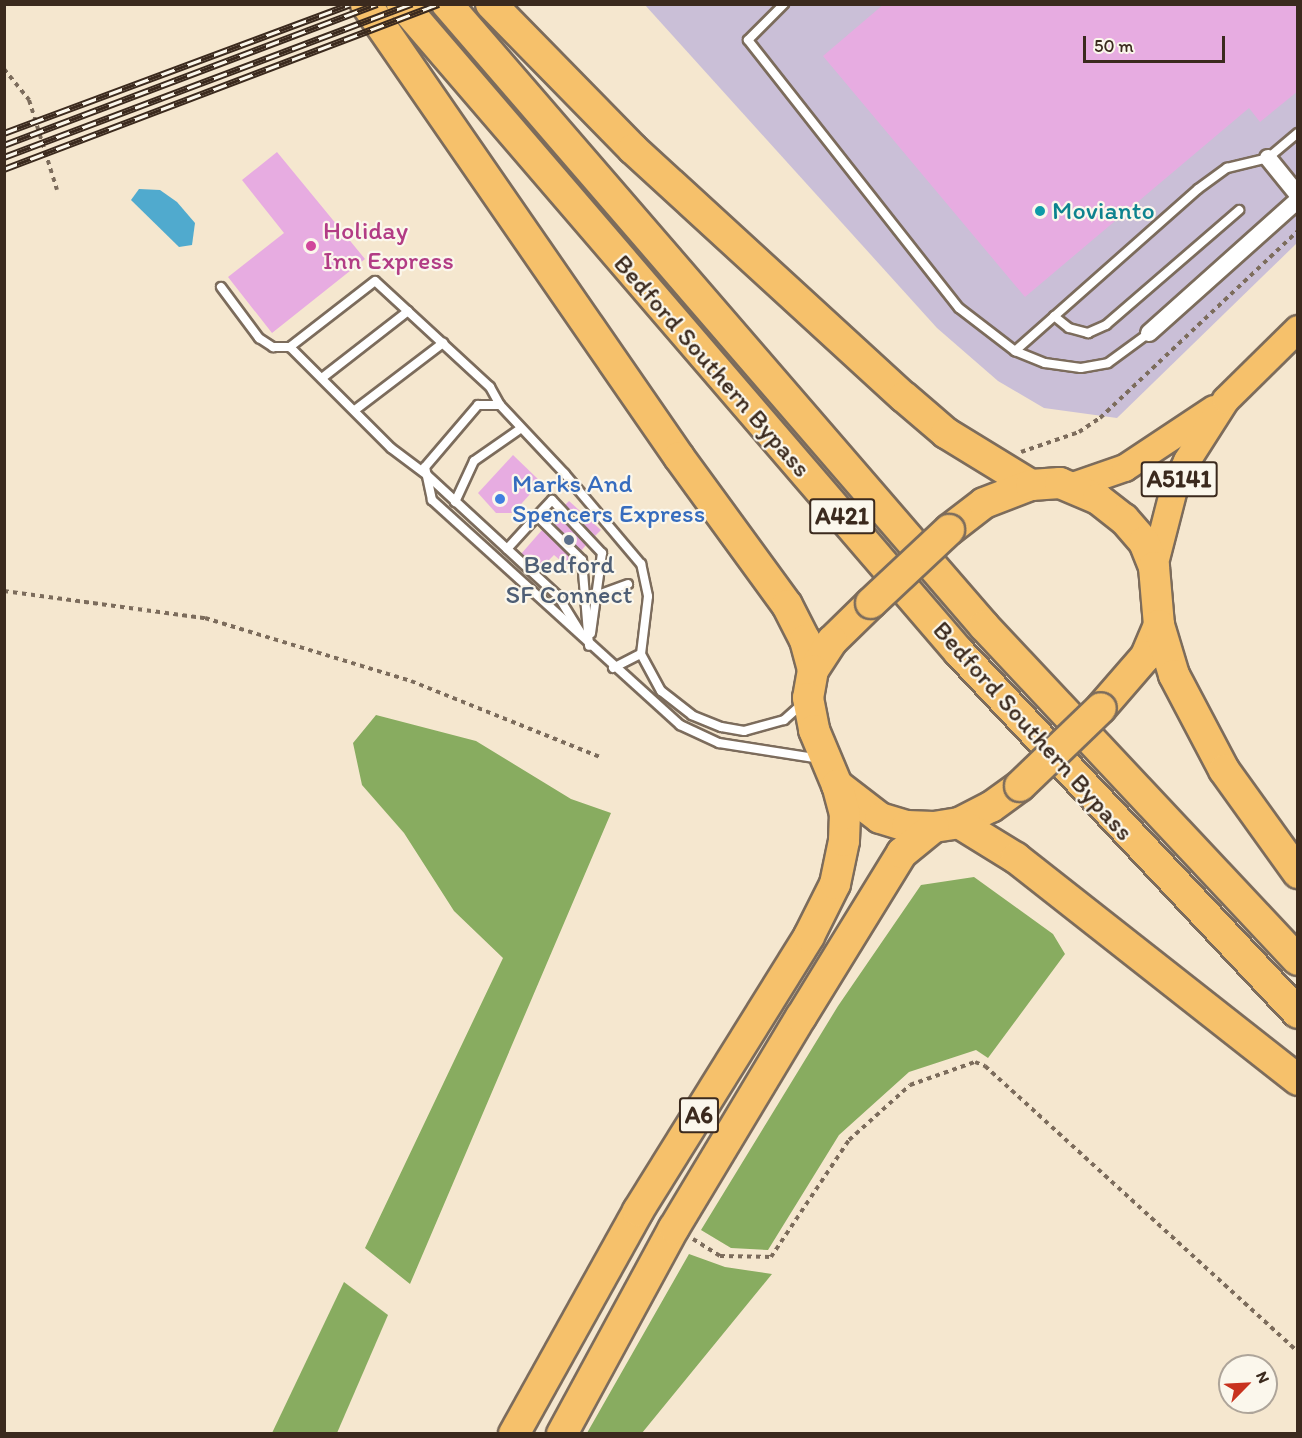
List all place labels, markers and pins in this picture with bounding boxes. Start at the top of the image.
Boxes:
place label: Movianto [1052,195,1155,227]
marker: Movianto [1033,204,1047,218]
place label: Holiday Inn Express [323,215,453,276]
marker: Holiday Inn Express [304,239,318,253]
place label: Marks And Spencers Express [512,468,704,530]
marker: Marks And Spencers Express [493,492,507,506]
marker: Bedford SF Connect [562,533,576,547]
place label: Bedford SF Connect [506,549,632,610]

